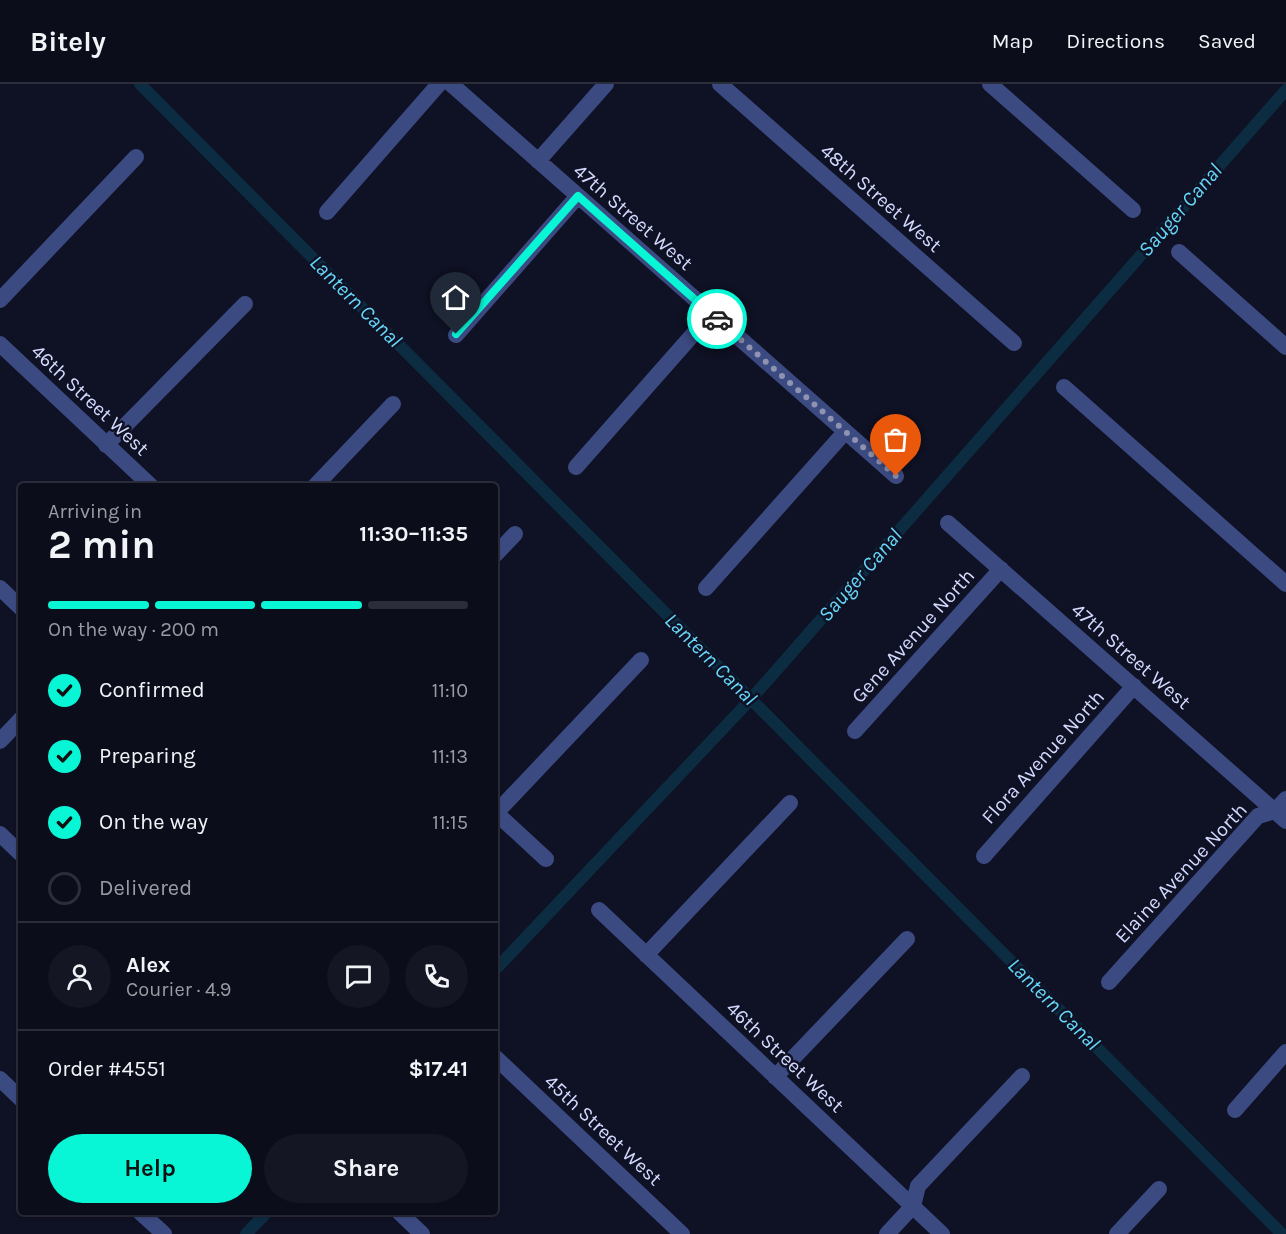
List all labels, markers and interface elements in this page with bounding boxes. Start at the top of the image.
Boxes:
text: Bitely [30,25,106,58]
text: Map [992,29,1033,53]
text: Directions [1066,29,1165,53]
text: Saved [1198,29,1256,53]
street label: 48th Street West [816,139,947,257]
street label: 47th Street West [569,159,698,275]
water label: Sauger Canal [1133,159,1227,261]
water label: Lantern Canal [305,250,407,352]
pin [430,272,481,334]
icon: home [439,281,472,314]
courier [687,289,747,349]
icon: car [701,303,734,336]
street label: 46th Street West [27,340,154,461]
pin [870,414,921,476]
icon: bag [879,423,912,456]
text: Arriving in [48,500,142,523]
text: 11:30–11:35 [359,521,468,547]
text: 2 min [48,522,156,568]
water label: Sauger Canal [813,524,907,626]
street label: Gene Avenue North [847,564,979,708]
street label: 47th Street West [1067,598,1196,714]
water label: Lantern Canal [660,608,762,710]
text: On the way · 200 m [48,618,219,641]
icon: check [48,674,81,707]
text: Confirmed [99,677,205,703]
text: 11:10 [432,679,468,702]
street label: Flora Avenue North [977,685,1109,829]
icon: check [48,740,81,773]
text: Preparing [99,743,196,769]
text: 11:13 [432,745,468,768]
street label: Elaine Avenue North [1110,798,1252,948]
icon: check [48,806,81,839]
text: On the way [99,809,208,835]
text: 11:15 [432,811,468,834]
text: Delivered [99,875,192,901]
button: person [48,945,111,1008]
button: chat [327,945,390,1008]
button: phone [405,945,468,1008]
text: Alex [126,952,170,978]
water label: Lantern Canal [1003,953,1105,1055]
text: Courier · 4.9 [126,978,231,1001]
street label: 46th Street West [722,997,849,1118]
text: Order #4551 [48,1056,166,1082]
text: $17.41 [408,1056,468,1082]
street label: 45th Street West [540,1070,667,1191]
button: Help [48,1134,252,1203]
button: Share [264,1134,468,1203]

